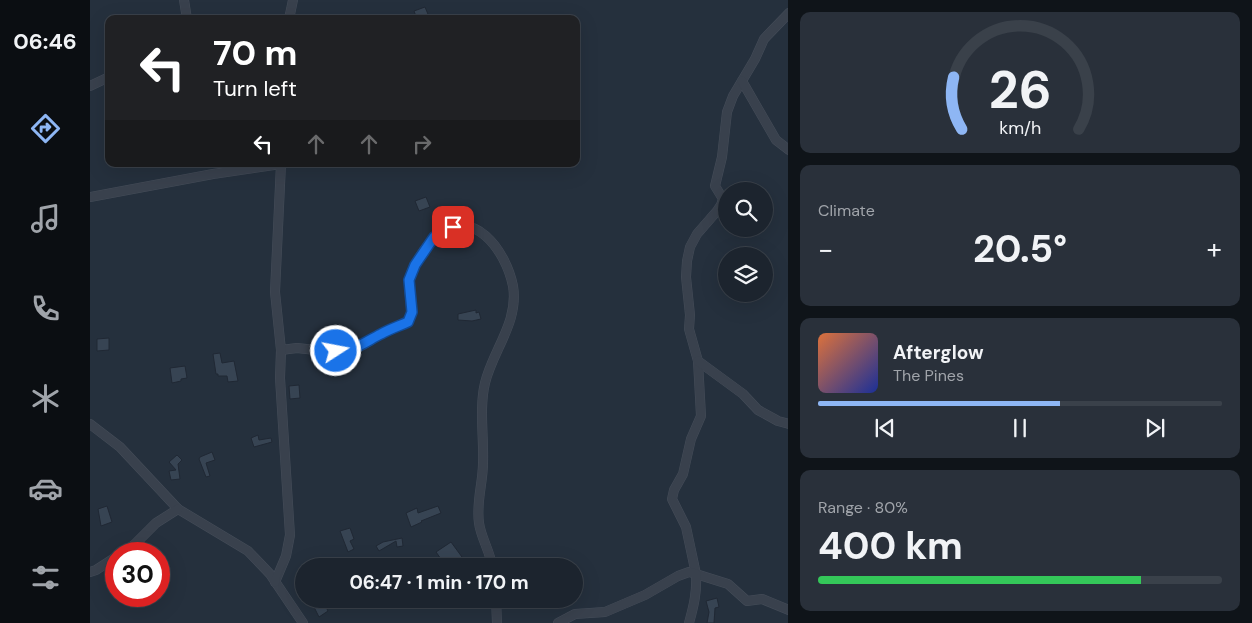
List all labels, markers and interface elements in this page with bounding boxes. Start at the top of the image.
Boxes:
text: 06:46 [13,27,77,56]
text: 70 m [213,30,297,76]
icon: left [130,35,195,100]
text: 26 [989,56,1051,124]
text: Turn left [213,74,297,103]
icon: directions [28,111,63,146]
text: km/h [999,116,1041,140]
icon: left [249,130,277,158]
icon: ahead [302,130,330,158]
icon: ahead [355,130,383,158]
icon: right [408,130,436,158]
map controls [718,182,773,302]
button: search [718,182,773,237]
text: Climate [818,200,875,221]
icon: music [28,201,63,236]
pin [432,206,474,248]
icon: arrive [439,213,467,241]
text: 20.5° [973,224,1067,274]
text: − [818,231,833,268]
text: + [1207,231,1222,268]
button: layers [718,247,773,302]
icon: phone [28,291,63,326]
position arrow [309,324,361,376]
text: Afterglow [893,340,984,365]
text: The Pines [893,365,964,386]
icon: climate [28,381,63,416]
icon: previous [871,414,899,442]
icon: pause [1006,414,1034,442]
icon: next [1141,414,1169,442]
icon: car [28,471,63,506]
text: Range · 80% [818,497,908,518]
text: 400 km [818,521,963,571]
speed limit sign: 30 [105,542,170,607]
icon: filters [28,560,63,595]
text: 06:47 · 1 min · 170 m [349,570,529,595]

